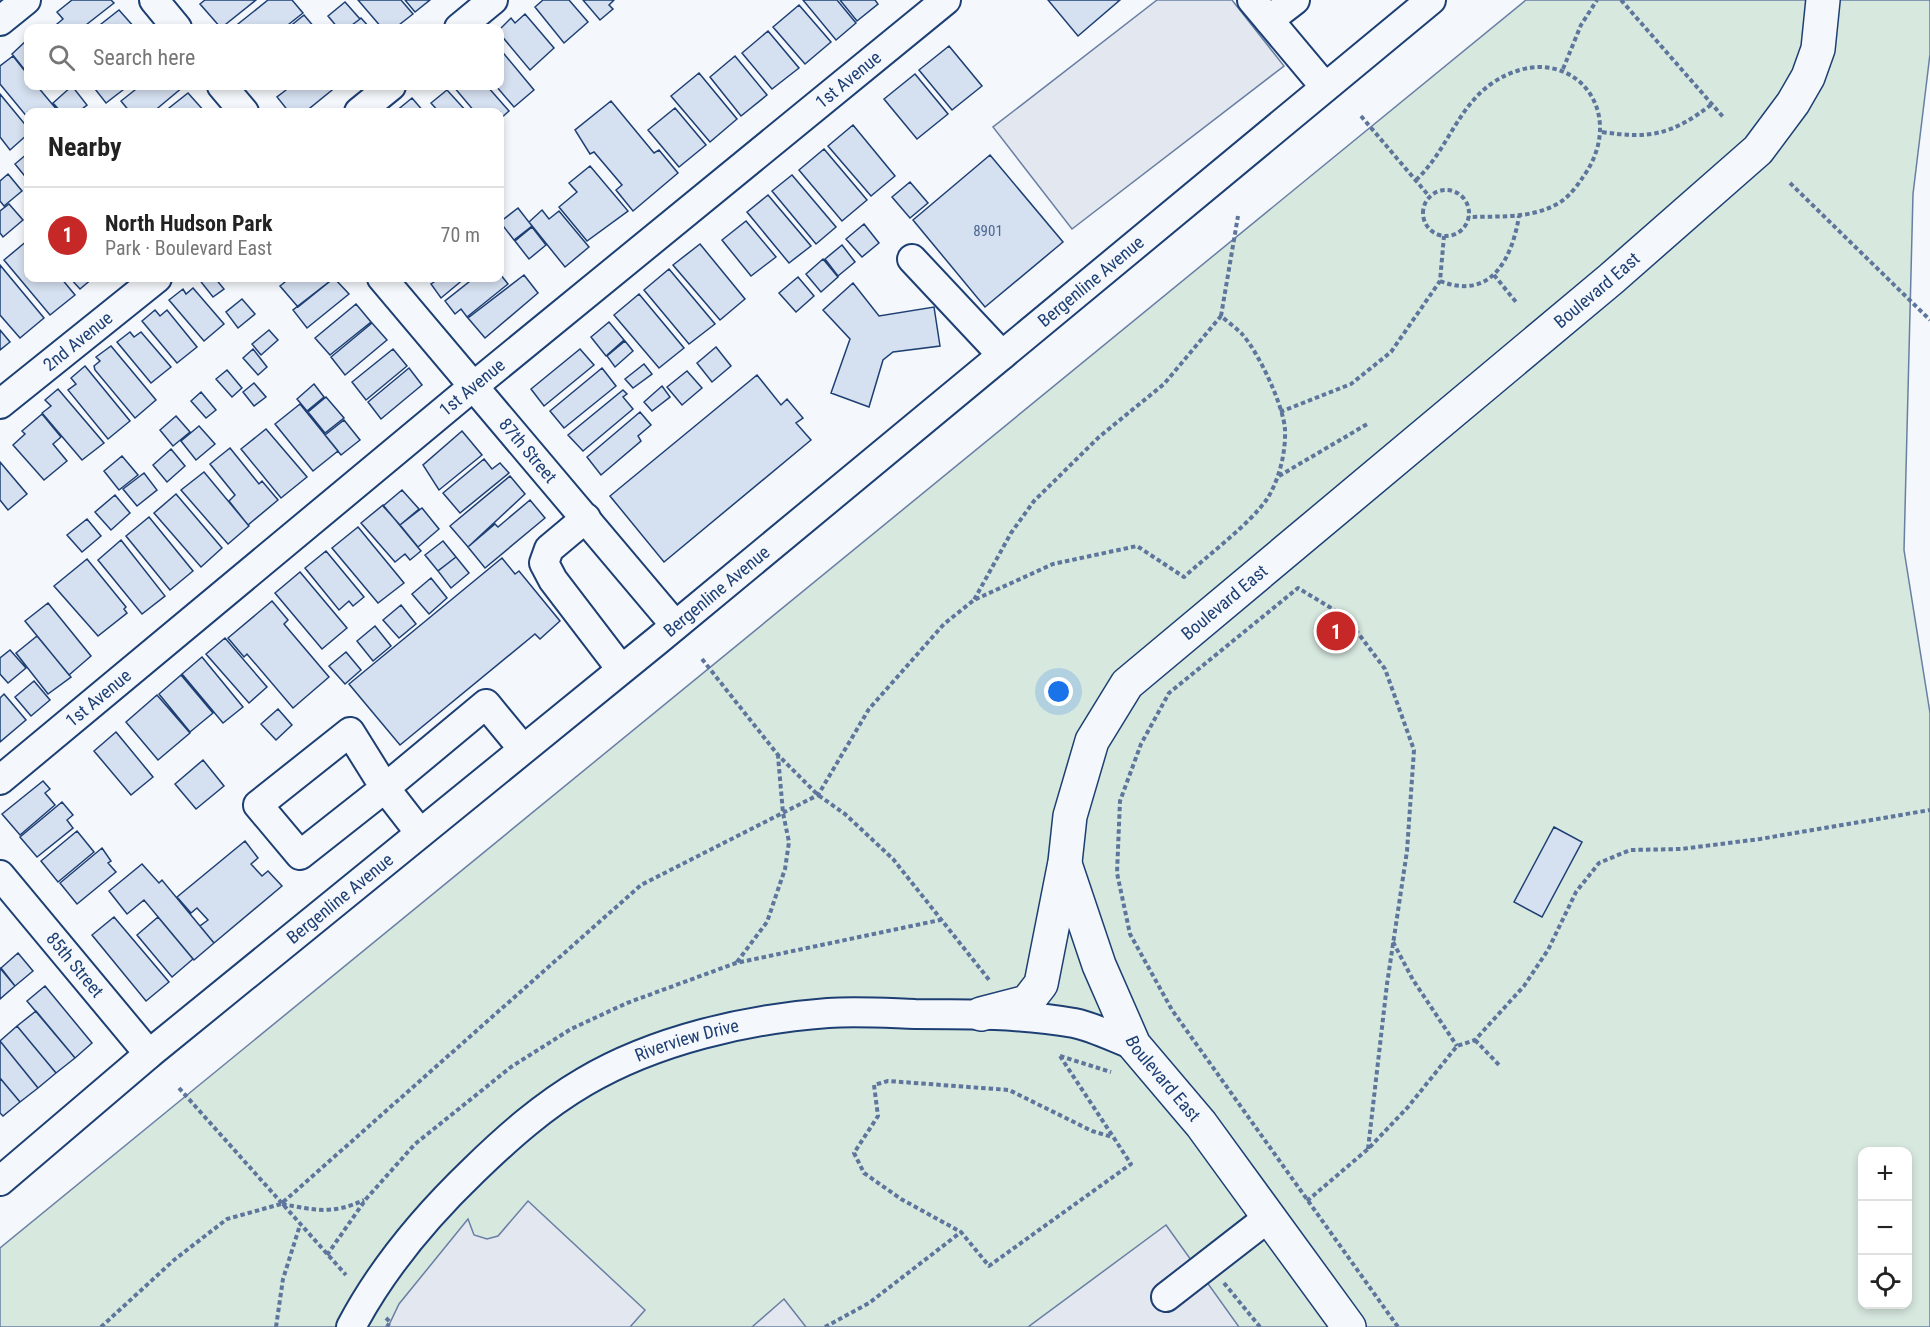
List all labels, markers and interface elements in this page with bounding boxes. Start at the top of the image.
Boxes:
search box [24,24,504,90]
icon: search [45,41,78,74]
text: Search here [93,45,195,70]
street label: 1st Avenue [811,46,885,112]
text: Nearby [48,132,122,162]
text: North Hudson Park [105,211,273,236]
house number: 8901 [973,222,1003,240]
text: 1 [62,223,73,247]
text: 70 m [441,223,480,247]
street label: Bergenline Avenue [1033,231,1148,331]
text: Park · Boulevard East [105,236,272,260]
street label: Boulevard East [1550,248,1644,332]
street label: 2nd Avenue [39,307,116,375]
street label: 1st Avenue [435,354,509,420]
street label: 87th Street [495,414,561,487]
street label: Bergenline Avenue [659,541,773,641]
street label: Boulevard East [1177,560,1271,644]
pin: 1 [1316,608,1356,654]
street label: 1st Avenue [61,665,135,731]
your location [1044,677,1073,706]
street label: Bergenline Avenue [282,849,397,948]
street label: 85th Street [42,928,108,1001]
street label: Riverview Drive [632,1015,741,1066]
street label: Boulevard East [1121,1033,1205,1125]
map controls [1858,1147,1912,1309]
button: + [1858,1147,1912,1201]
button: − [1858,1201,1912,1255]
button: locate [1858,1255,1912,1309]

